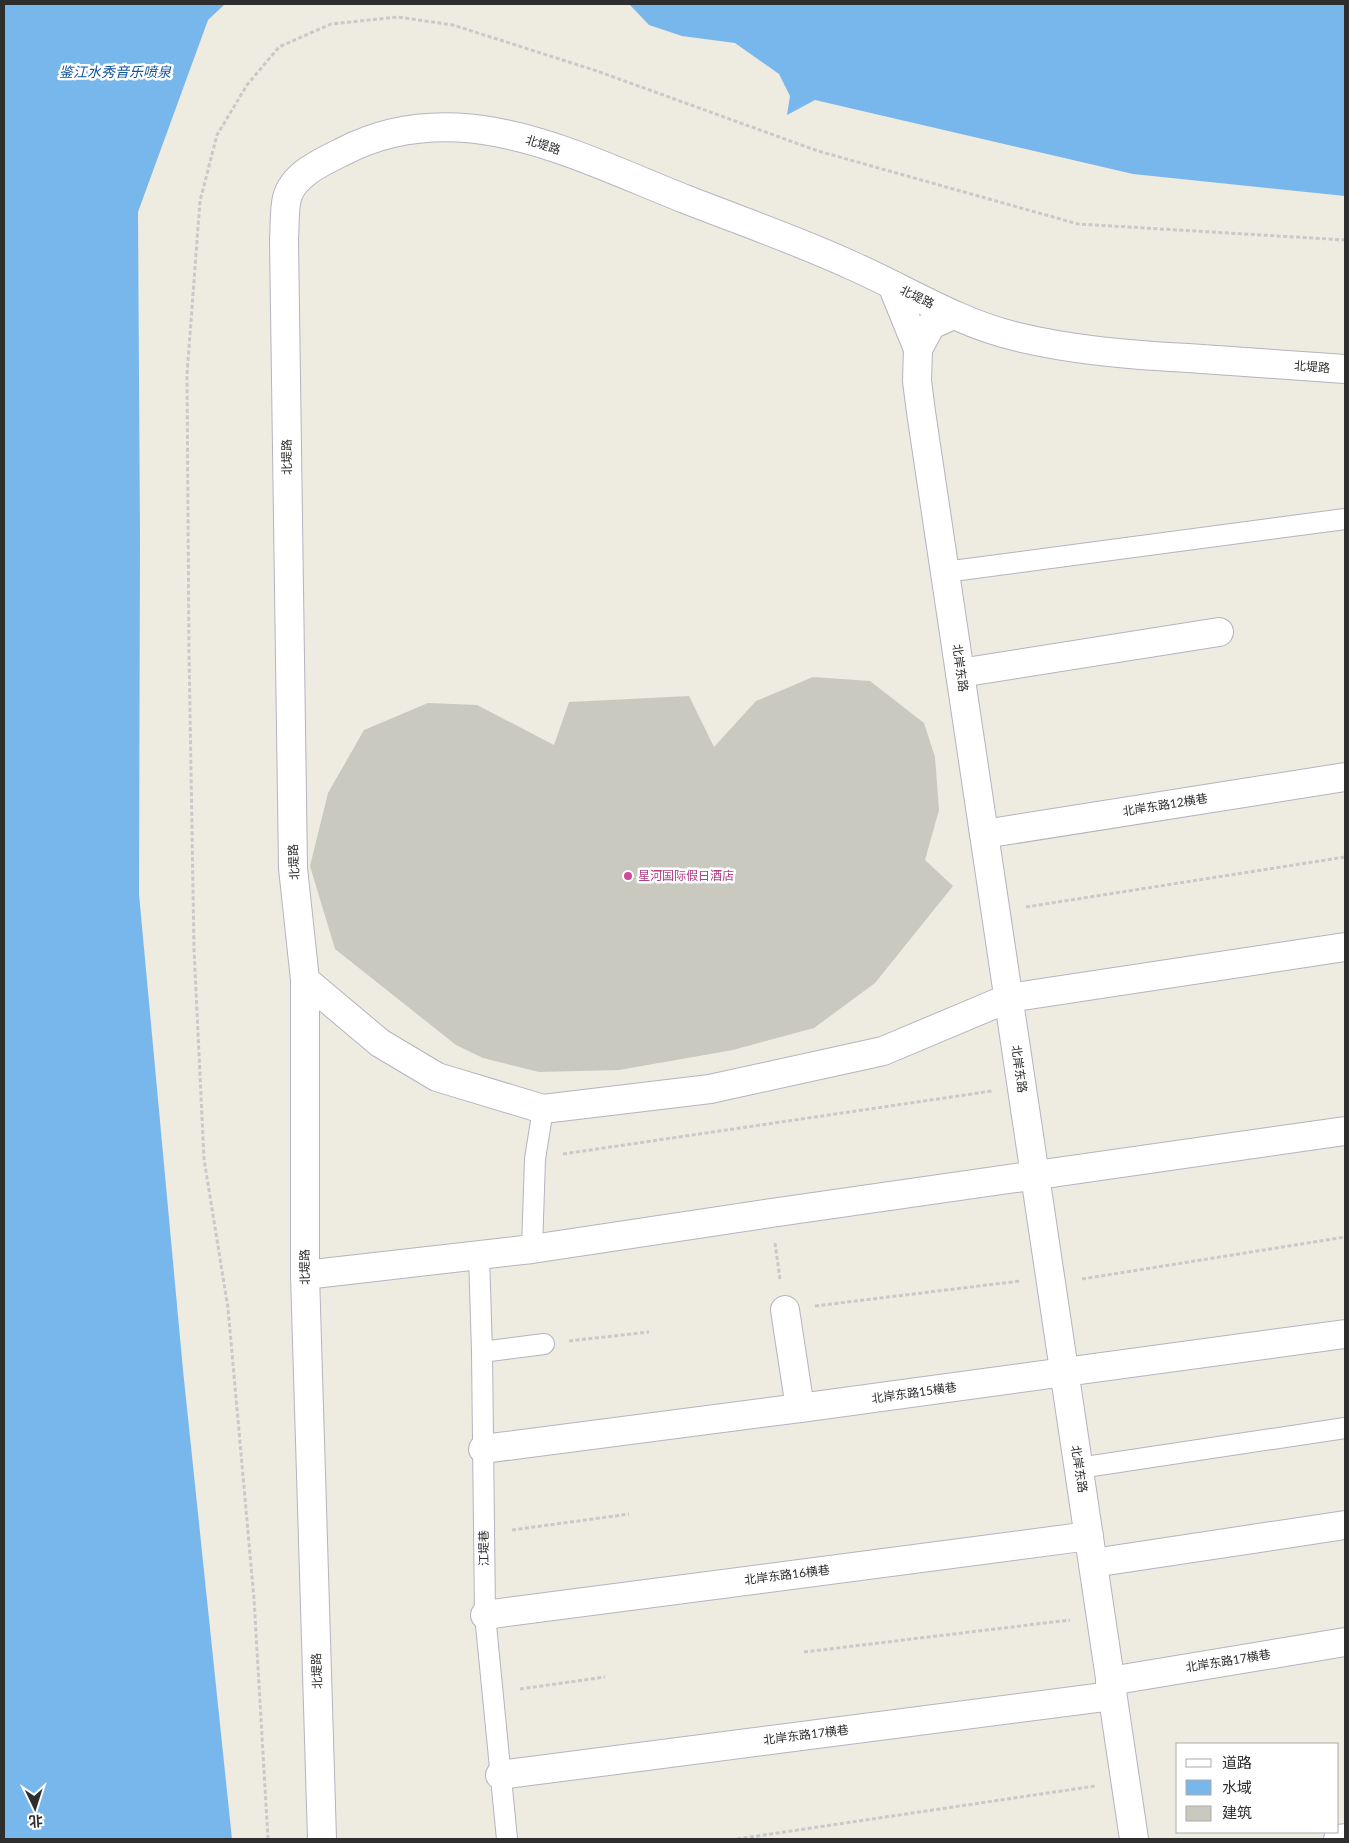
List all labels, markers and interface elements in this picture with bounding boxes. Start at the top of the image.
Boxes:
water label: 鉴江水秀音乐喷泉 [59,63,172,80]
street label: 北堤路 [524,132,563,157]
street label: 北堤路 [898,282,937,311]
street label: 北堤路 [1294,358,1331,375]
street label: 北堤路 [279,439,294,475]
street label: 北岸东路 [950,643,971,693]
street label: 北岸东路12横巷 [1121,790,1209,819]
street label: 北堤路 [285,844,302,880]
place label: 星河国际假日酒店 [638,868,734,883]
marker: 星河国际假日酒店 [622,870,634,882]
street label: 北岸东路 [1009,1044,1030,1094]
street label: 北堤路 [297,1249,312,1285]
street label: 北岸东路15横巷 [870,1379,958,1406]
street label: 北岸东路 [1068,1444,1091,1494]
street label: 江堤巷 [476,1530,491,1566]
street label: 北岸东路16横巷 [743,1562,830,1587]
street label: 北岸东路17横巷 [1184,1646,1272,1675]
street label: 北堤路 [308,1653,325,1689]
street label: 北岸东路17横巷 [762,1722,849,1747]
legend [1176,1743,1339,1833]
text: 道路 [1222,1753,1252,1771]
text: 水域 [1222,1778,1252,1796]
north arrow [10,1783,60,1833]
text: 建筑 [1222,1803,1252,1821]
text: 北 [28,1812,44,1830]

